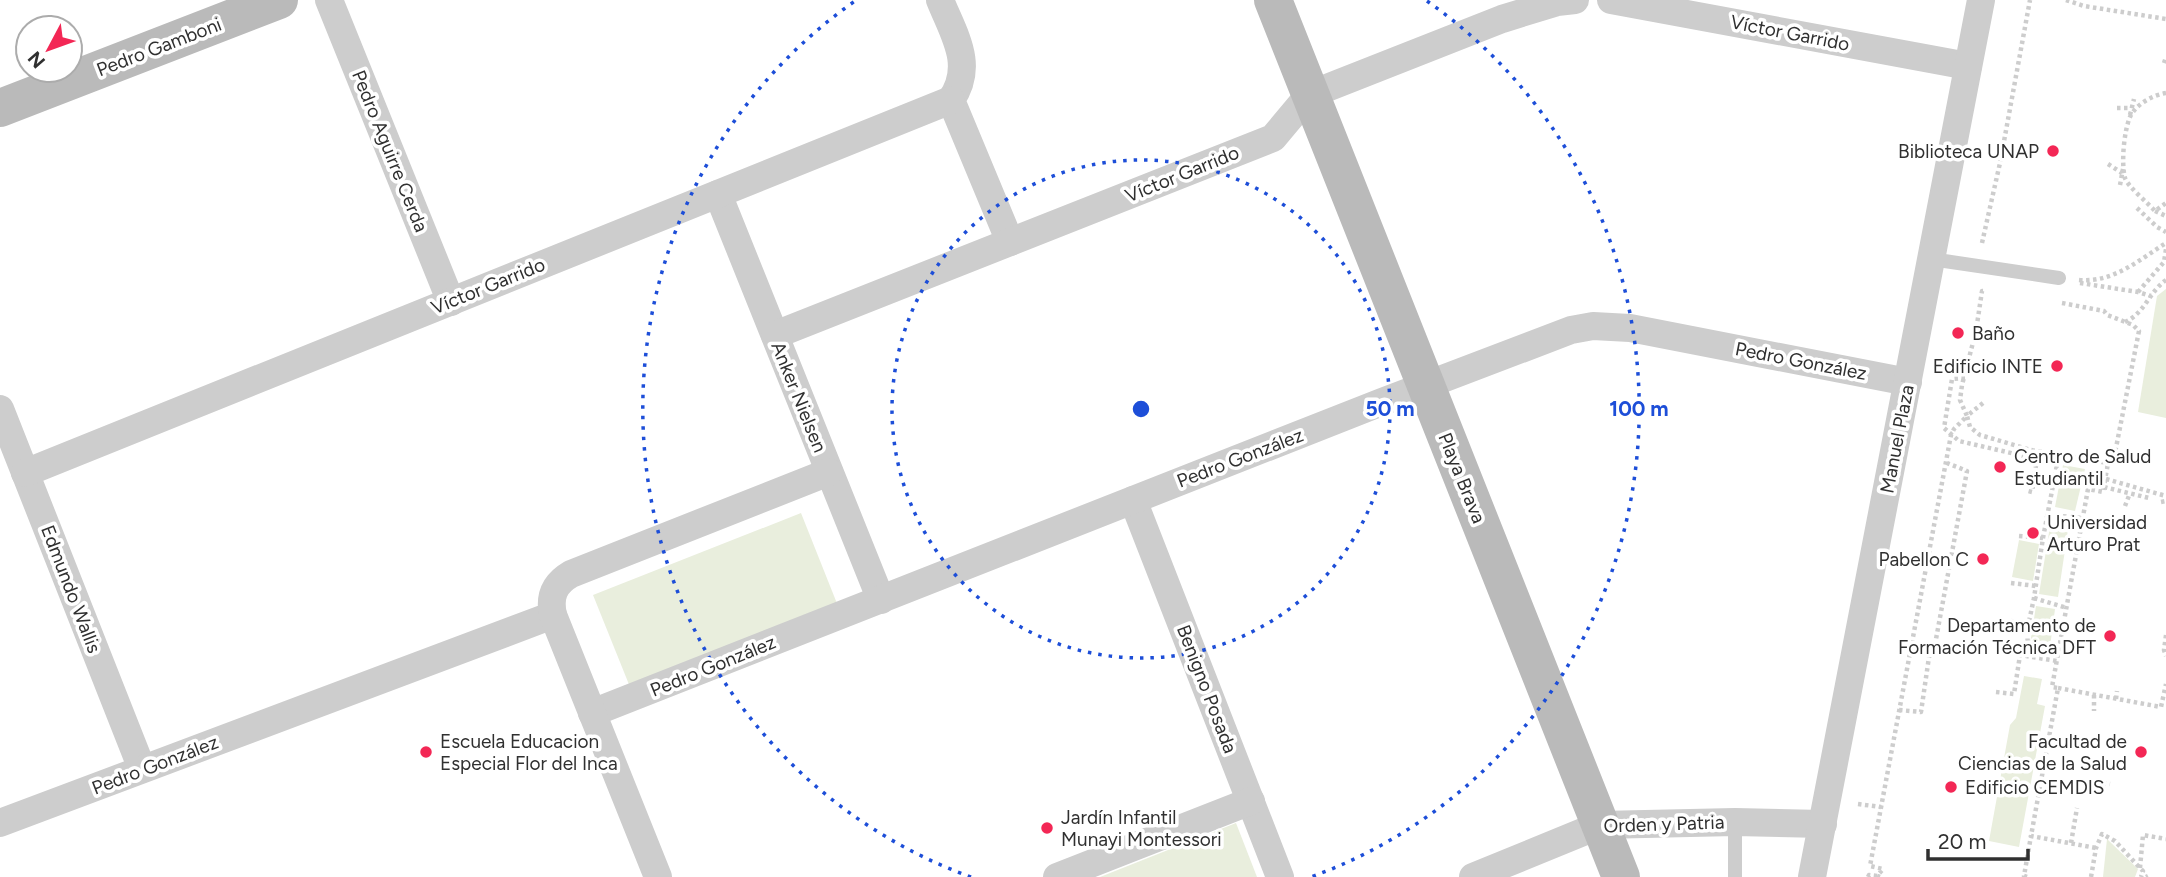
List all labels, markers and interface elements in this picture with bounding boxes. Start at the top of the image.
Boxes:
street label: Víctor Garrido [1729,10,1851,56]
street label: Pedro Gamboni [93,13,225,81]
north arrow [14,14,84,84]
text: N [23,47,50,73]
street label: Pedro Aguirre Cerda [347,67,433,235]
place label: Biblioteca UNAP [1898,140,2039,163]
street label: Víctor Garrido [1122,141,1242,207]
marker: Biblioteca UNAP [2045,143,2061,159]
street label: Víctor Garrido [428,253,548,319]
place label: Baño [1972,322,2015,345]
marker: Baño [1950,325,1966,341]
street label: Pedro González [1733,337,1869,385]
street label: Anker Nielsen [766,338,832,456]
place label: Edificio INTE [1933,355,2043,378]
marker: Edificio INTE [2049,358,2065,374]
street label: Manuel Plaza [1875,383,1919,495]
text: 50 m [1365,396,1415,421]
text: 100 m [1609,396,1669,421]
centre of rings [1129,397,1153,421]
street label: Pedro González [1174,423,1306,493]
street label: Playa Brava [1433,429,1491,527]
place label: Centro de Salud Estudiantil [2014,445,2151,490]
marker: Centro de Salud Estudiantil [1992,459,2008,475]
place label: Universidad Arturo Prat [2047,511,2147,556]
street label: Edmundo Wallis [36,522,106,656]
marker: Universidad Arturo Prat [2025,525,2041,541]
place label: Pabellon C [1879,548,1969,571]
marker: Pabellon C [1975,551,1991,567]
place label: Departamento de Formación Técnica DFT [1898,614,2096,659]
street label: Benigno Posada [1172,622,1242,756]
marker: Departamento de Formación Técnica DFT [2102,628,2118,644]
street label: Pedro González [647,630,779,702]
street label: Pedro González [89,730,221,800]
place label: Escuela Educacion Especial Flor del Inca [440,730,618,775]
place label: Facultad de Ciencias de la Salud [1958,730,2127,775]
marker: Escuela Educacion Especial Flor del Inca [418,744,434,760]
marker: Facultad de Ciencias de la Salud [2133,744,2149,760]
place label: Edificio CEMDIS [1965,776,2105,799]
marker: Edificio CEMDIS [1943,779,1959,795]
place label: Jardín Infantil Munayi Montessori [1061,806,1222,851]
street label: Orden y Patria [1603,810,1725,838]
scale bar [1928,818,2028,862]
marker: Jardín Infantil Munayi Montessori [1039,820,1055,836]
text: 20 m [1938,829,1986,854]

